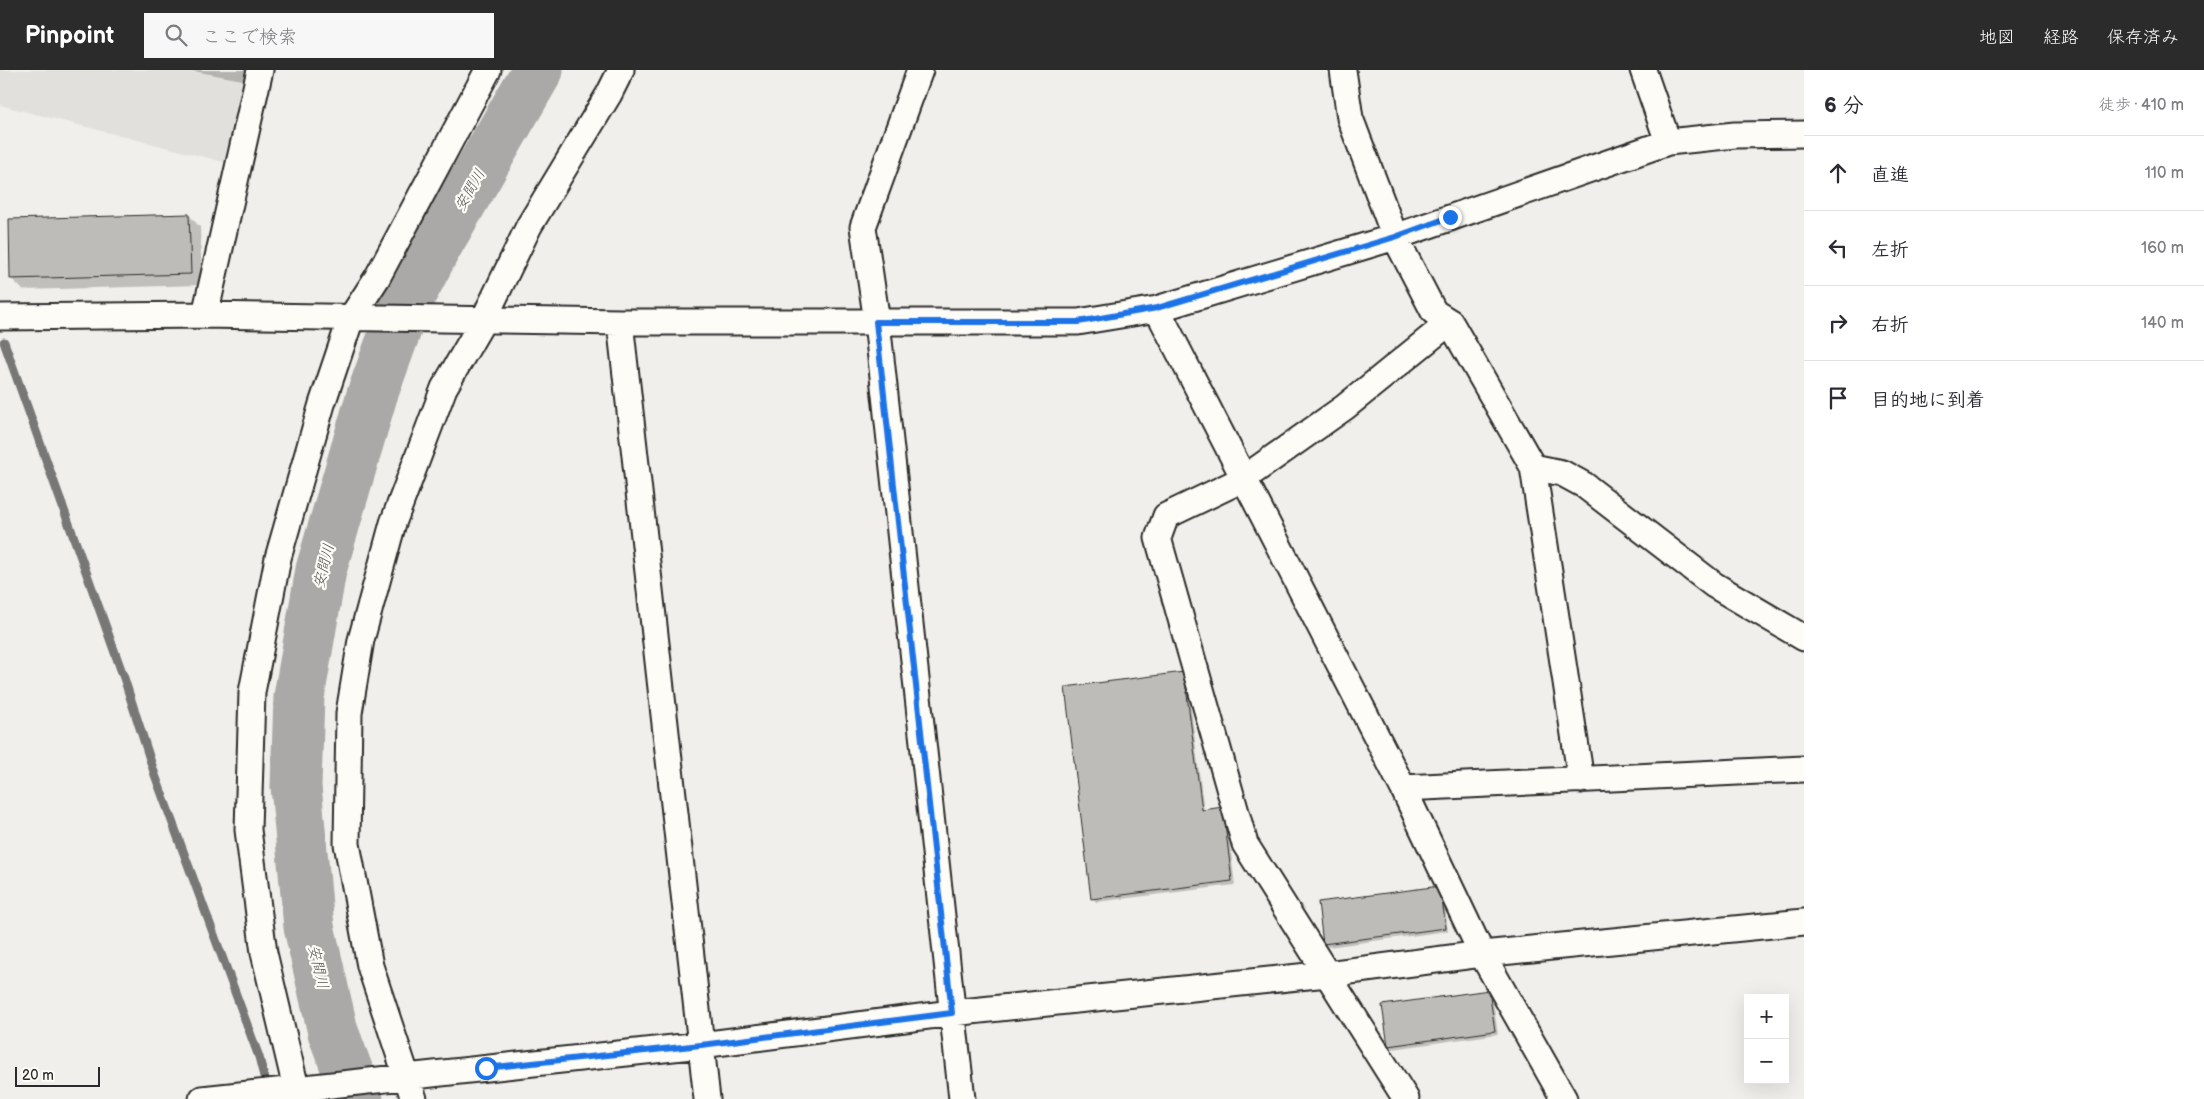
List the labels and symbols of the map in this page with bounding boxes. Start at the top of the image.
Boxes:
water label: 安間川 [451,166,489,214]
route end [1439,206,1462,229]
water label: 安間川 [309,542,339,590]
water label: 安間川 [304,943,332,991]
route start [475,1057,498,1080]
scale bar [15,1064,100,1087]

